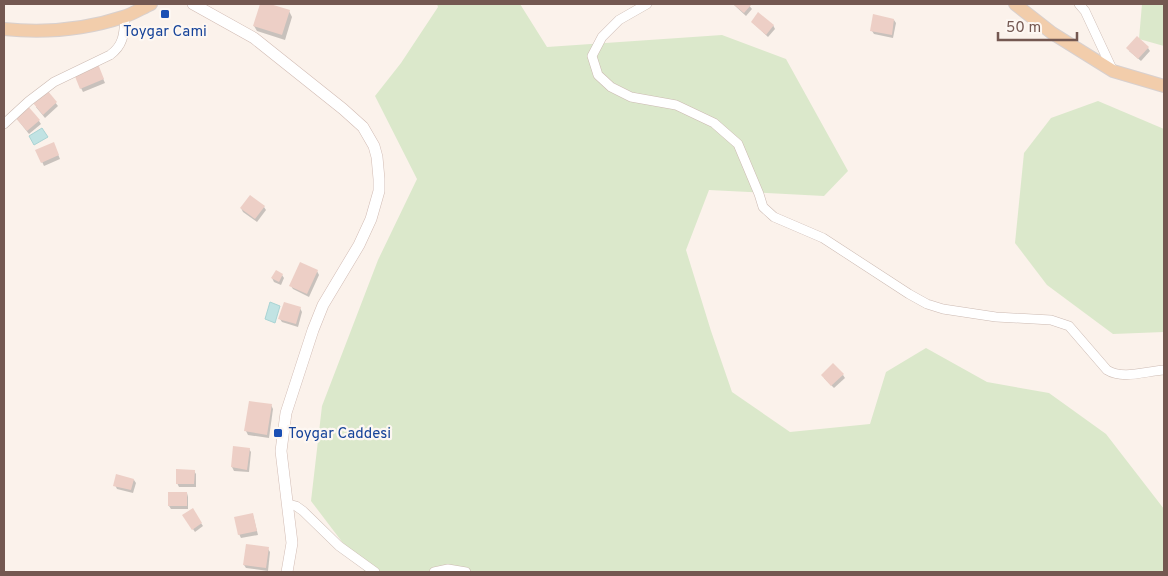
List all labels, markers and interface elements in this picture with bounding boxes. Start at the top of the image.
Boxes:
marker: Toygar Cami [159,8,171,20]
scale bar [998,10,1077,42]
text: 50 m [1006,19,1041,38]
place label: Toygar Cami [123,23,207,42]
place label: Toygar Caddesi [288,425,391,444]
marker: Toygar Caddesi [272,427,284,439]

